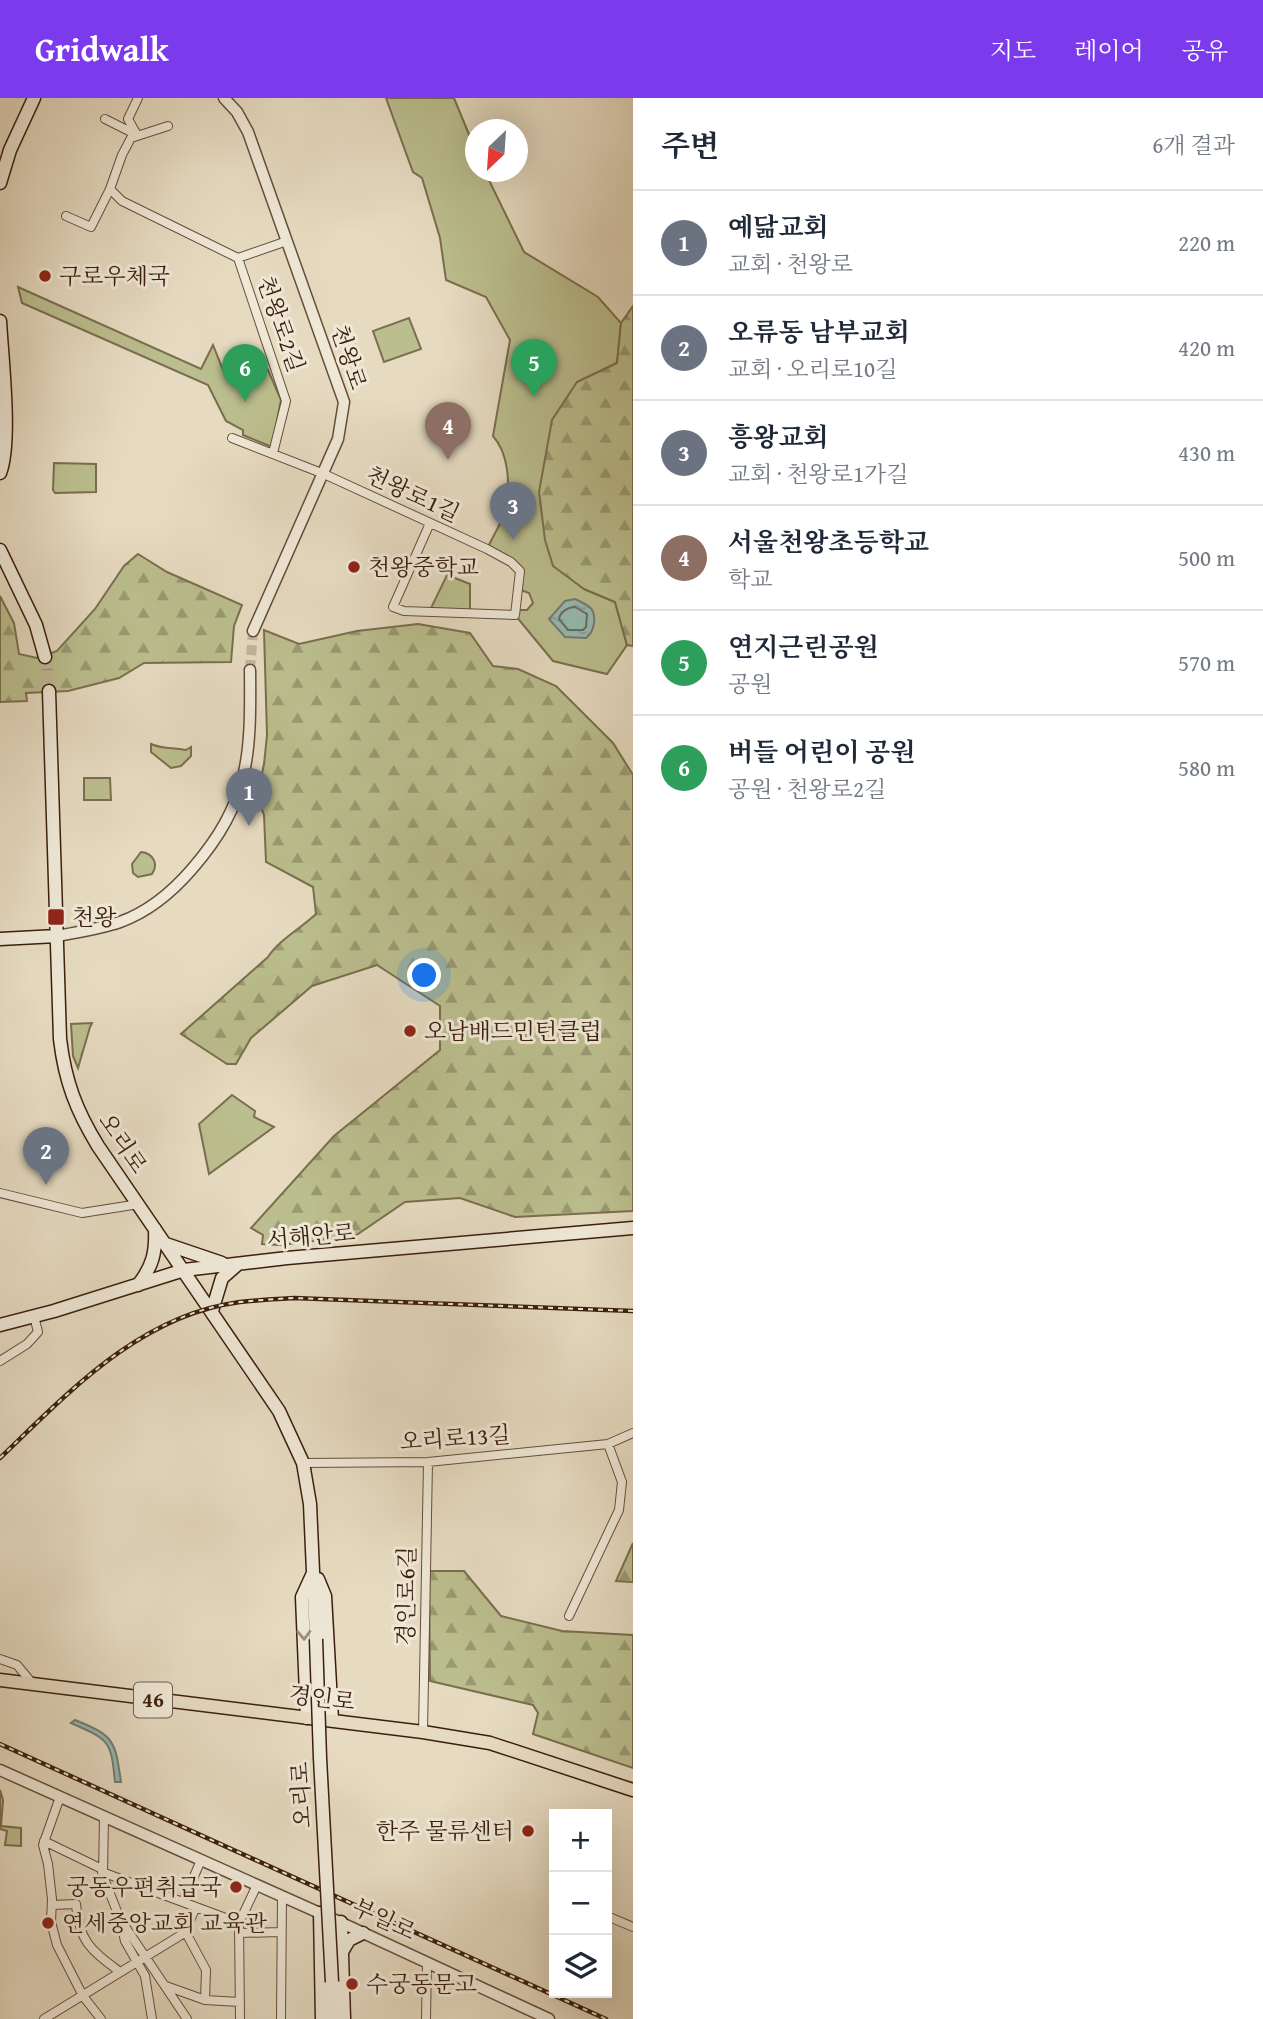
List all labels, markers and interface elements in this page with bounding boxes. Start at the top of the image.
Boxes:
text: Gridwalk [35,25,169,73]
text: 지도 [990,33,1036,68]
text: 레이어 [1074,33,1144,68]
text: 공유 [1182,33,1228,68]
north arrow [465,119,528,182]
text: 주변 [661,123,719,167]
text: 6개 결과 [1152,128,1235,161]
text: 예닮교회 [728,207,828,246]
text: 1 [678,226,690,259]
text: 220 m [1178,226,1235,259]
text: 교회 · 천왕로 [728,247,853,280]
place label: 구로우체국 [59,259,170,292]
marker: 구로우체국 [37,268,53,284]
street label: 천왕로2길 [250,271,313,376]
text: 오류동 남부교회 [728,312,910,351]
street label: 천왕로 [323,320,375,394]
text: 2 [678,331,690,364]
text: 420 m [1178,331,1235,364]
pin: 5 [511,339,557,397]
pin: 6 [222,344,268,402]
text: 교회 · 오리로10길 [728,352,897,385]
pin: 4 [425,402,471,460]
text: 흥왕교회 [728,417,828,456]
text: 3 [678,436,690,469]
text: 430 m [1178,436,1235,469]
street label: 천왕로1길 [361,457,465,530]
text: 교회 · 천왕로1가길 [728,457,909,490]
pin: 3 [490,482,536,540]
text: 서울천왕초등학교 [728,522,929,561]
text: 4 [678,541,690,574]
text: 500 m [1178,541,1235,574]
place label: 천왕중학교 [368,550,479,583]
marker: 천왕중학교 [346,559,362,575]
text: 학교 [728,562,772,595]
text: 연지근린공원 [728,627,879,666]
text: 5 [678,646,690,679]
text: 570 m [1178,646,1235,679]
text: 공원 [728,667,772,700]
text: 버들 어린이 공원 [728,732,915,771]
text: 6 [678,751,690,784]
text: 580 m [1178,751,1235,784]
pin: 1 [226,768,272,826]
text: 공원 · 천왕로2길 [728,772,886,805]
place label: 천왕 [72,900,117,933]
marker: 천왕 [46,907,66,927]
your location [407,958,441,992]
place label: 오남배드민턴클럽 [424,1014,602,1047]
marker: 오남배드민턴클럽 [402,1023,418,1039]
street label: 오리로 [91,1106,156,1180]
pin: 2 [23,1127,69,1185]
street label: 서해안로 [265,1215,357,1256]
street label: 오리로13길 [398,1417,511,1458]
street label: 경인로6길 [388,1546,423,1646]
one-way arrow [296,1630,311,1641]
street label: 경인로 [287,1677,357,1718]
road number: 46 [134,1682,172,1718]
street label: 오리로 [282,1761,319,1829]
map controls [549,1809,612,1998]
button: + [549,1809,612,1872]
place label: 한주 물류센터 [376,1814,514,1847]
marker: 한주 물류센터 [520,1823,536,1839]
place label: 궁동우편취급국 [66,1870,222,1903]
button: − [549,1872,612,1935]
marker: 궁동우편취급국 [228,1879,244,1895]
street label: 부일로 [347,1890,421,1948]
place label: 연세중앙교회 교육관 [62,1906,268,1939]
marker: 연세중앙교회 교육관 [40,1915,56,1931]
button: layers [549,1935,612,1998]
place label: 수궁동문고 [366,1967,477,2000]
marker: 수궁동문고 [344,1976,360,1992]

